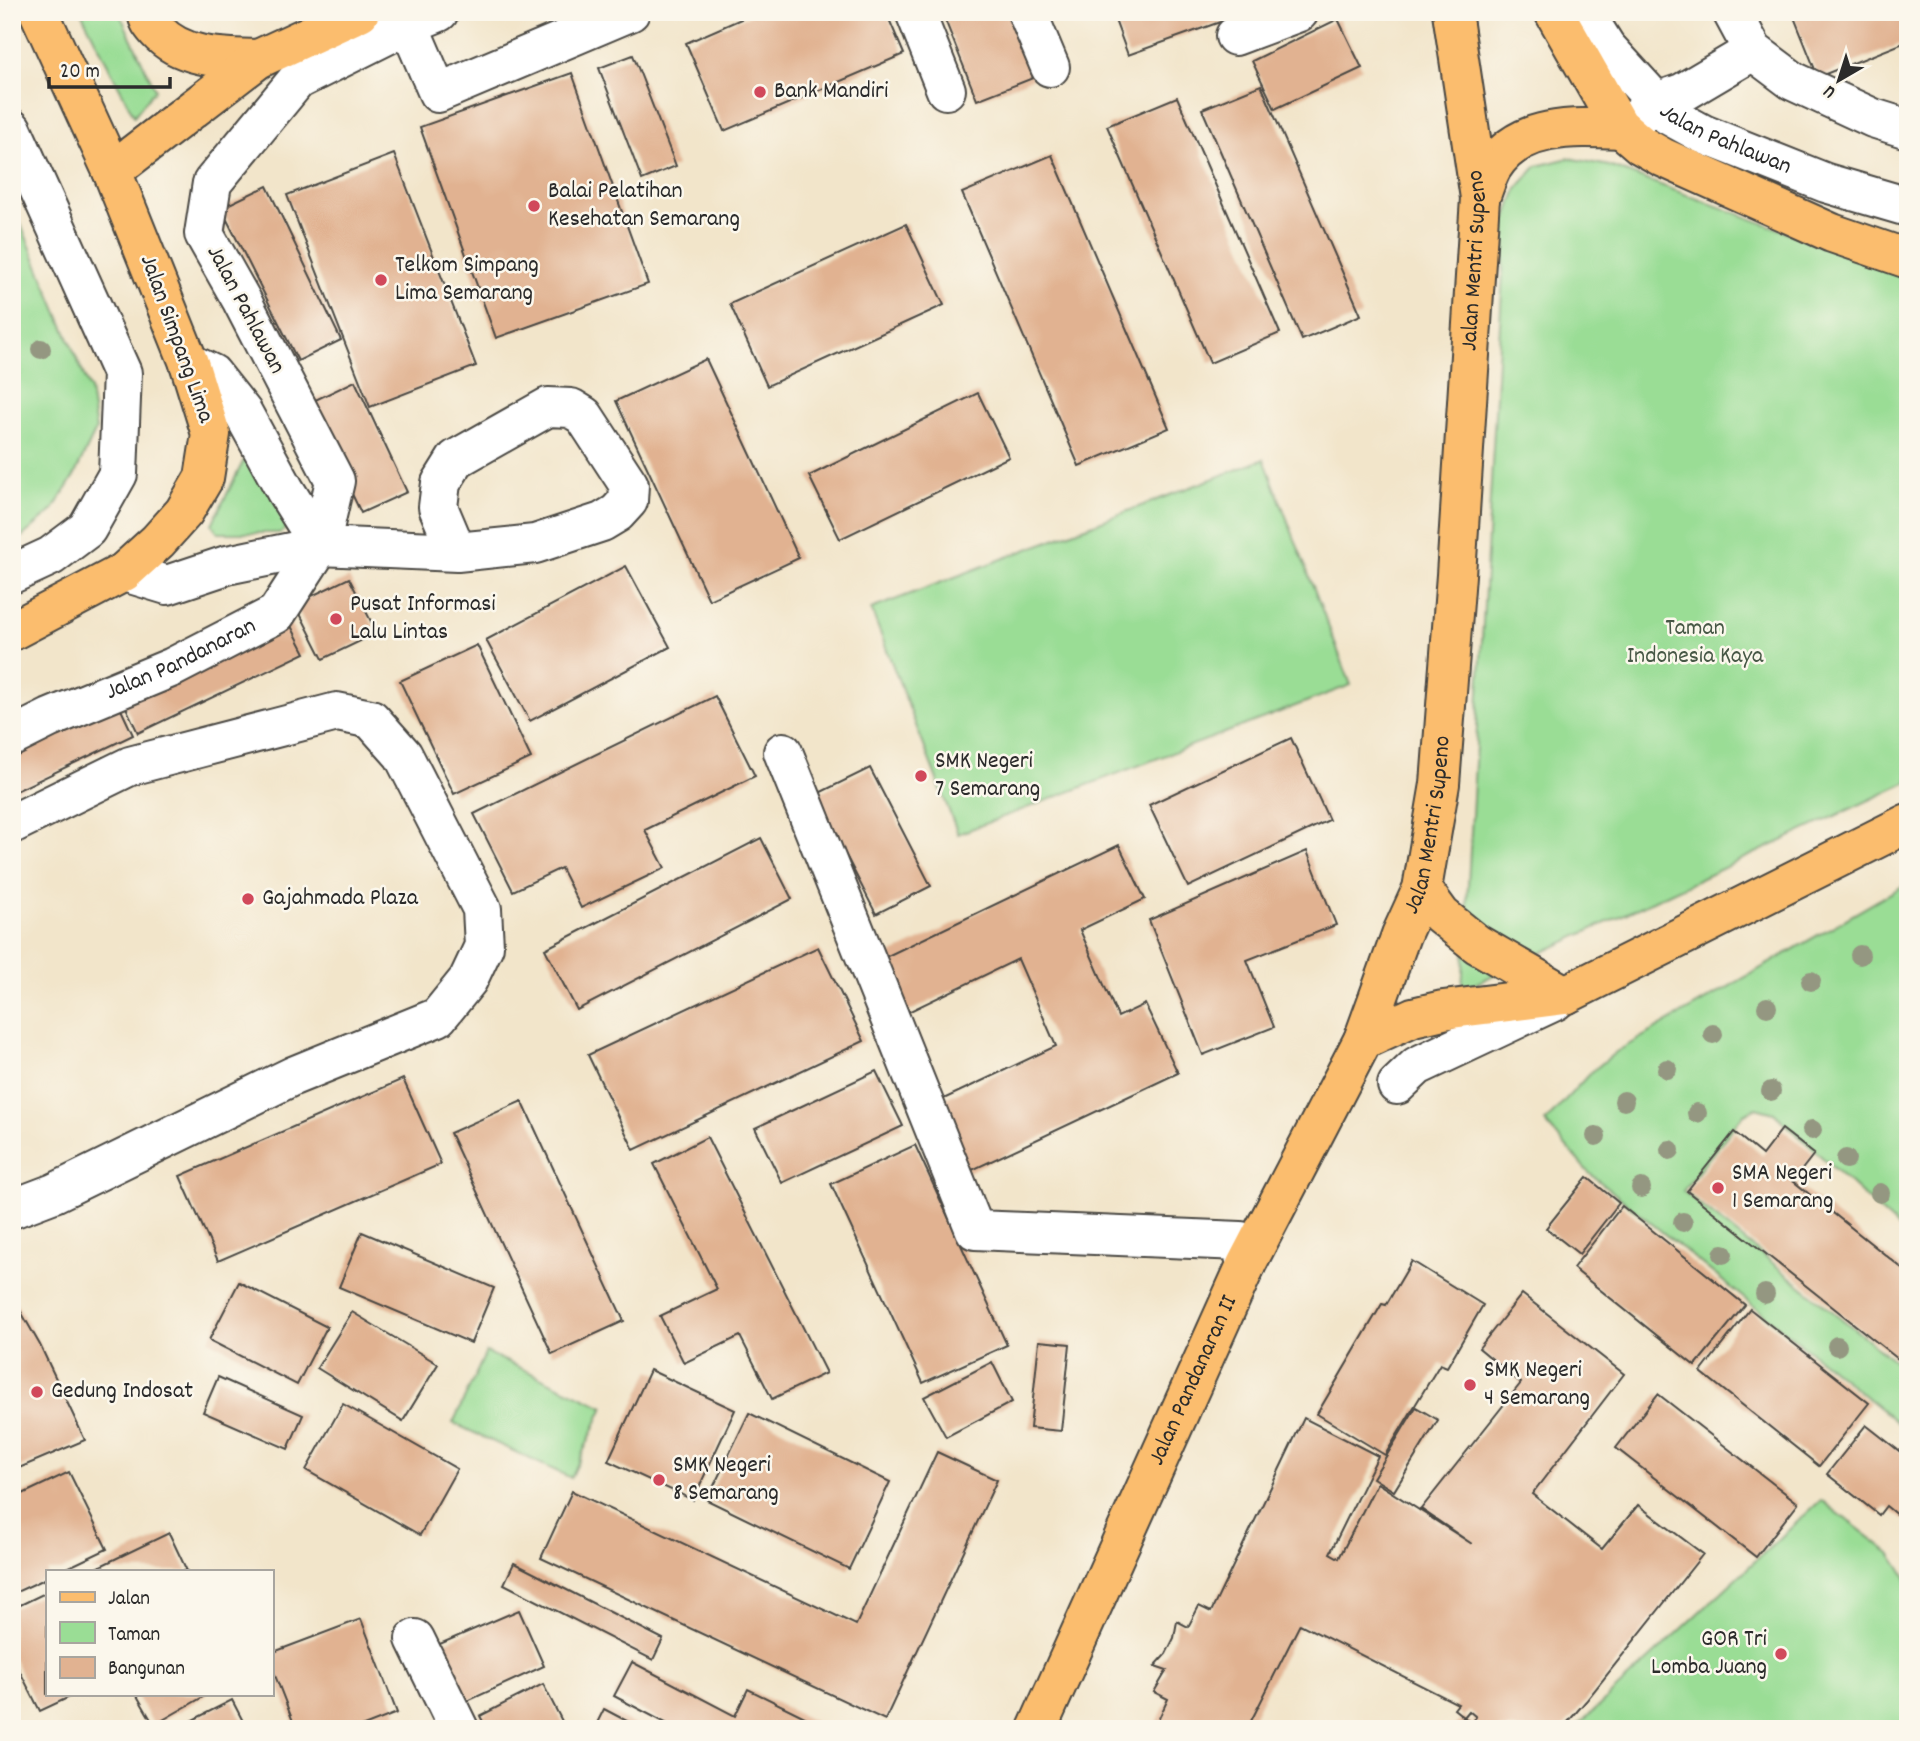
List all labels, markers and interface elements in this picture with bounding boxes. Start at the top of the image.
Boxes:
scale bar [49,46,170,90]
north arrow [1804,46,1874,116]
text: 20 m [60,58,100,88]
place label: Bank Mandiri [774,75,888,109]
text: U [1818,77,1843,104]
marker: Bank Mandiri [752,84,768,100]
street label: Jalan Pahlawan [1650,98,1796,184]
street label: Jalan Mentri Supeno [1453,168,1497,352]
place label: Balai Pelatihan Kesehatan Semarang [548,175,740,237]
marker: Balai Pelatihan Kesehatan Semarang [526,198,542,214]
street label: Jalan Pahlawan [197,240,293,380]
place label: Telkom Simpang Lima Semarang [395,249,539,311]
street label: Jalan Simpang Lima [130,250,222,428]
marker: Telkom Simpang Lima Semarang [373,272,389,288]
place label: Pusat Informasi Lalu Lintas [350,588,496,650]
street label: Jalan Pandanaran [101,610,262,710]
marker: Pusat Informasi Lalu Lintas [328,611,344,627]
park label: Taman Indonesia Kaya [1627,612,1764,674]
street label: Jalan Mentri Supeno [1396,734,1461,920]
place label: SMK Negeri 7 Semarang [935,745,1040,807]
marker: SMK Negeri 7 Semarang [913,768,929,784]
place label: Gajahmada Plaza [262,882,419,916]
marker: Gajahmada Plaza [240,891,256,907]
place label: SMA Negeri 1 Semarang [1732,1157,1833,1219]
marker: SMA Negeri 1 Semarang [1710,1180,1726,1196]
street label: Jalan Pandanaran II [1141,1290,1247,1471]
place label: SMK Negeri 4 Semarang [1484,1354,1590,1416]
place label: Gedung Indosat [51,1375,193,1409]
marker: SMK Negeri 4 Semarang [1462,1377,1478,1393]
marker: Gedung Indosat [29,1384,45,1400]
place label: SMK Negeri 8 Semarang [673,1449,779,1511]
marker: SMK Negeri 8 Semarang [651,1472,667,1488]
legend [46,1570,273,1696]
text: Jalan [108,1585,150,1615]
text: Taman [108,1621,160,1651]
place label: GOR Tri Lomba Juang [1651,1623,1767,1685]
marker: GOR Tri Lomba Juang [1773,1646,1789,1662]
text: Bangunan [108,1655,185,1685]

